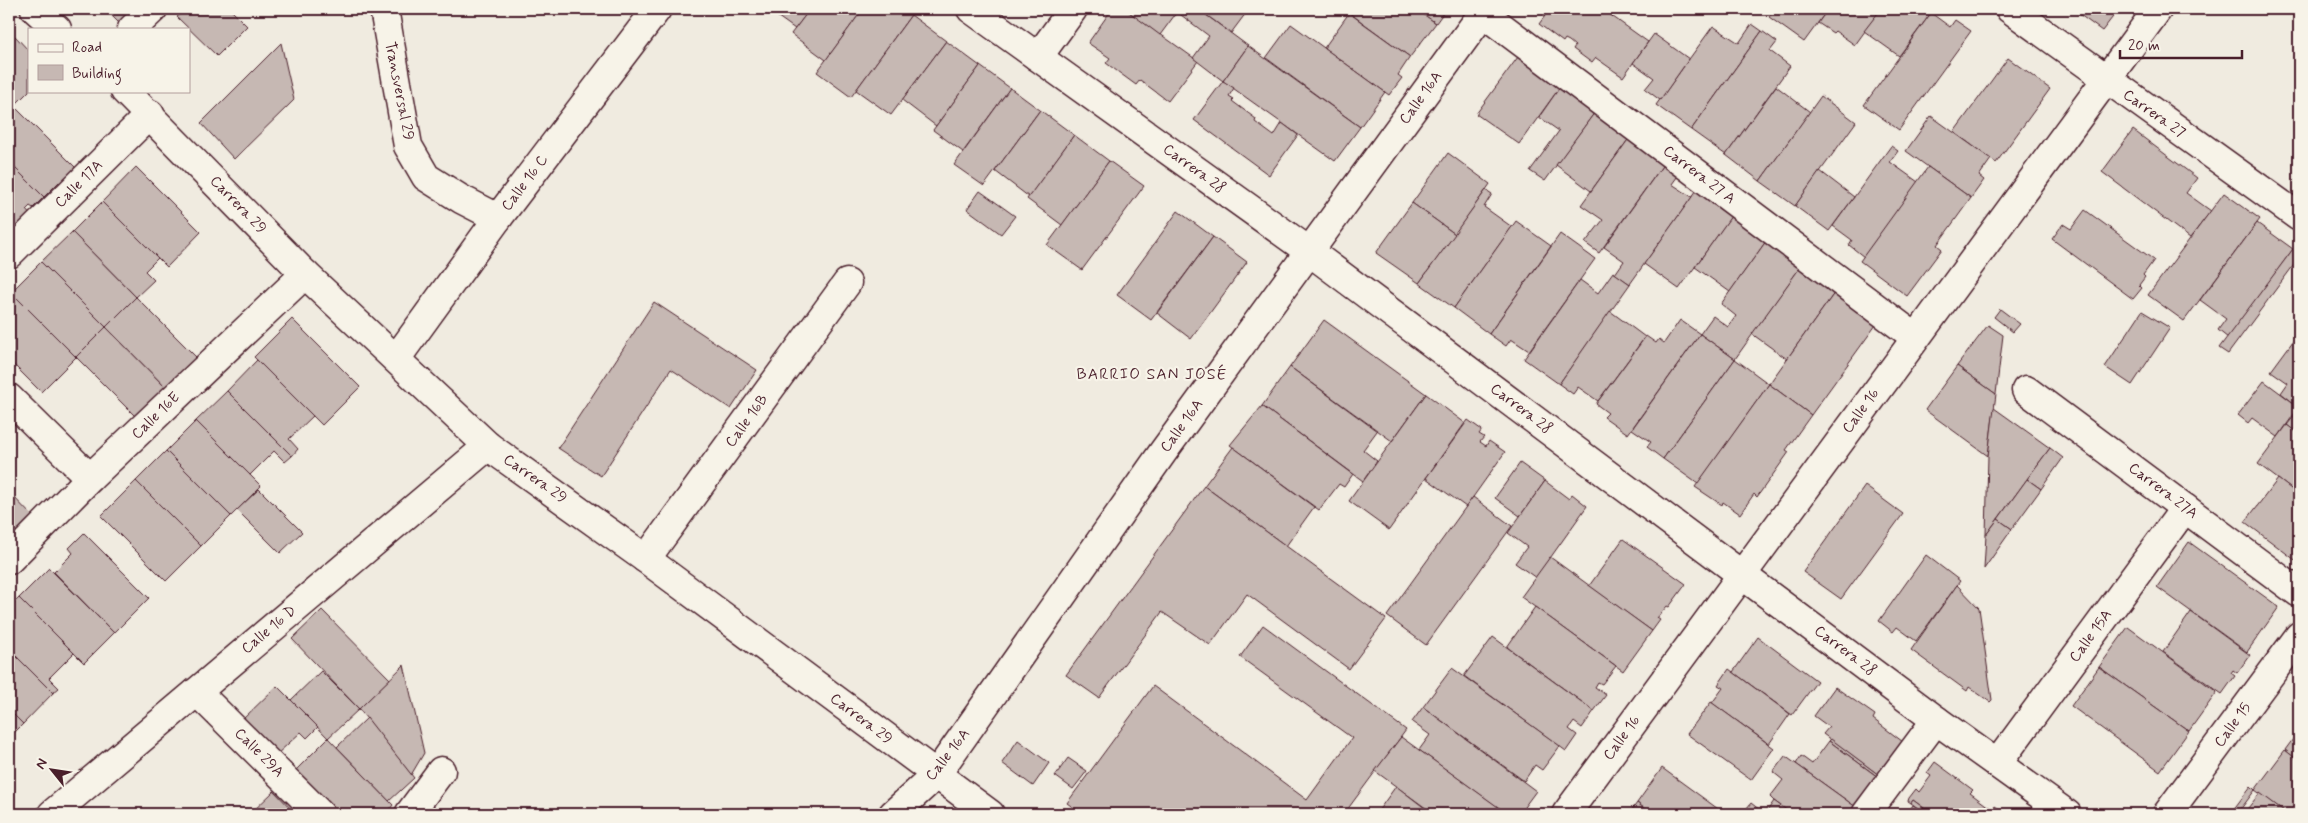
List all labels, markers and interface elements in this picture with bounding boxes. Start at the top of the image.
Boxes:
legend [28,28,190,92]
scale bar [2120,28,2243,60]
text: 20 m [2128,36,2160,56]
text: Road [72,38,102,58]
street label: Transversal 29 [380,40,418,142]
text: Building [72,64,122,85]
street label: Calle 16A [1395,67,1447,129]
street label: Carrera 27 [2119,85,2190,143]
street label: Carrera 28 [1159,139,1229,199]
street label: Carrera 27 A [1659,141,1739,209]
street label: Calle 16 C [497,150,553,215]
street label: Calle 17A [51,156,107,212]
street label: Carrera 29 [205,172,271,238]
district label: BARRIO SAN JOSÉ [1077,364,1227,385]
street label: Carrera 28 [1486,379,1556,439]
street label: Calle 16 [1838,384,1884,438]
street label: Calle 16E [127,388,185,444]
street label: Calle 16B [721,391,773,451]
street label: Calle 16A [1156,395,1208,457]
street label: Carrera 29 [499,450,571,508]
street label: Carrera 27A [2124,458,2202,524]
street label: Calle 16 D [237,601,301,659]
street label: Calle 15A [2065,606,2117,666]
street label: Carrera 28 [1810,621,1880,681]
street label: Carrera 29 [826,689,896,749]
street label: Calle 15 [2210,698,2256,752]
street label: Calle 16 [1599,711,1645,765]
street label: Calle 29A [230,724,288,782]
street label: Calle 16A [921,725,975,785]
north arrow [28,746,78,796]
text: N [31,755,52,773]

